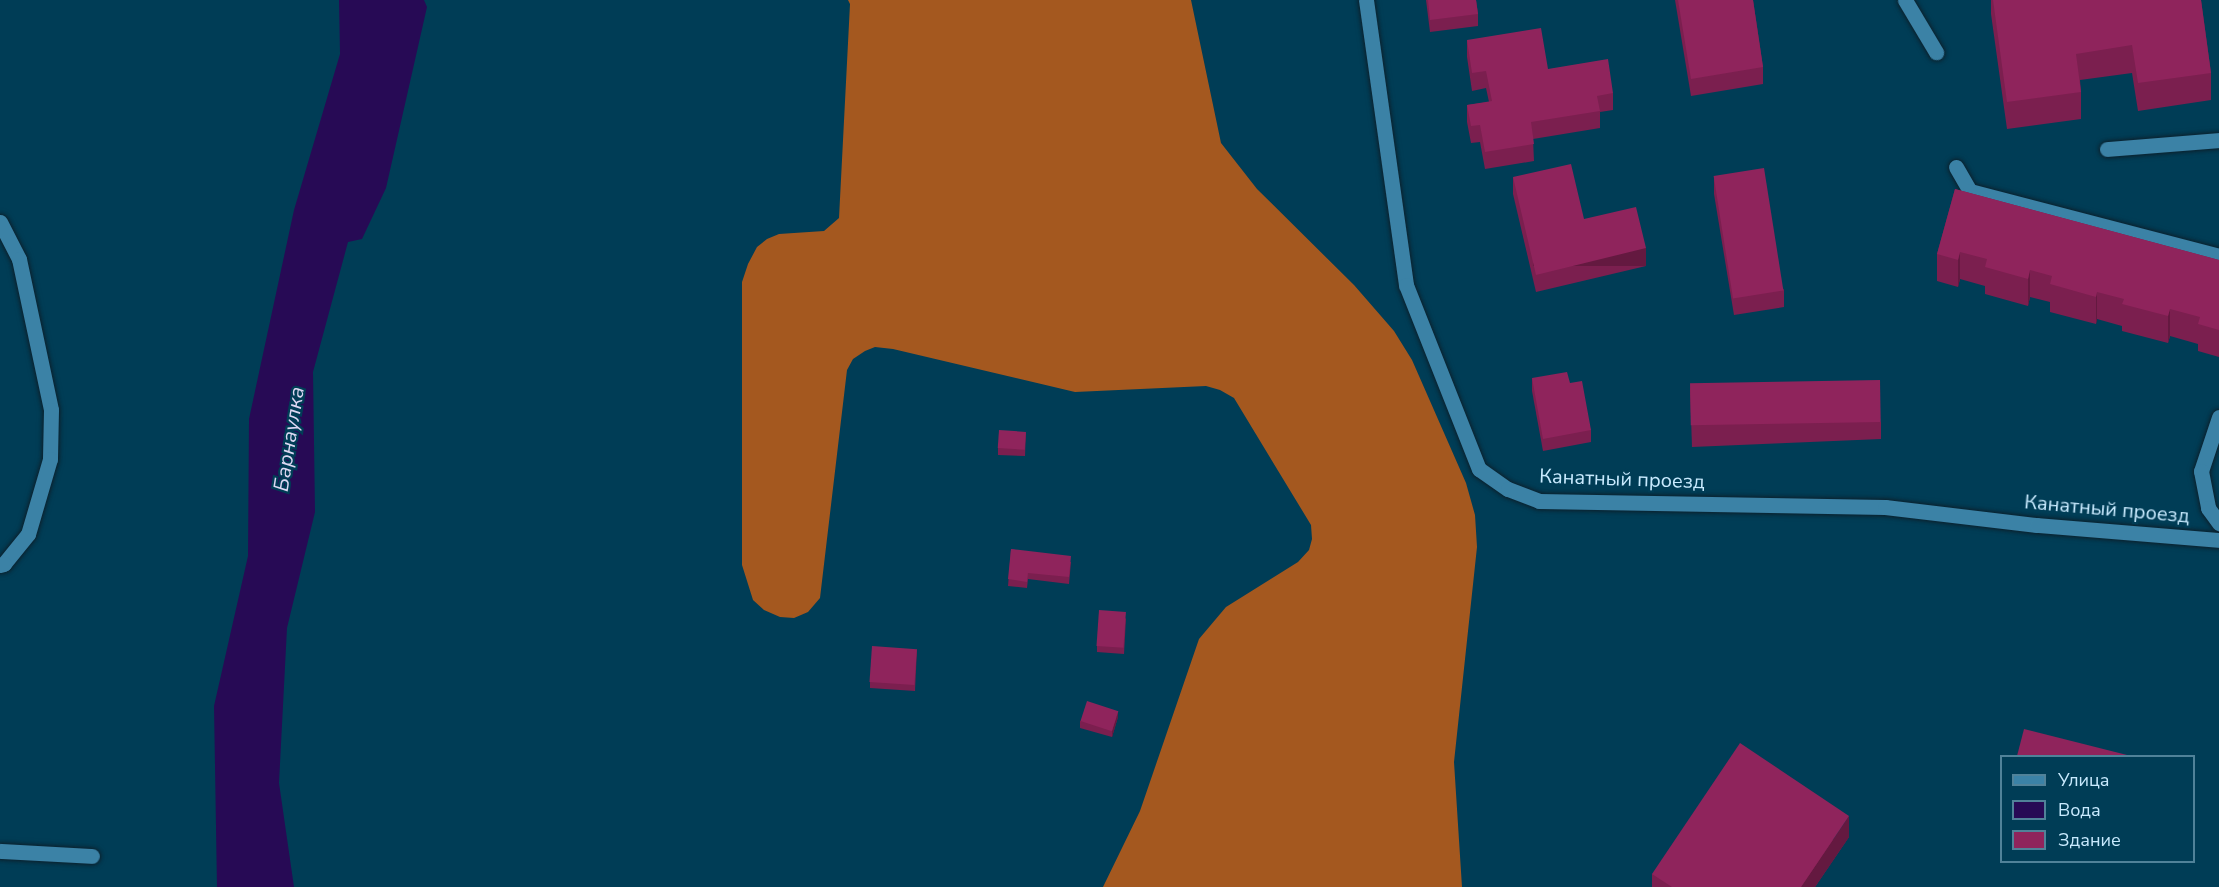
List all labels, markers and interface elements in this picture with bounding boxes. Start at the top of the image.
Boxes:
water label: Барнаулка [268,385,310,493]
street label: Канатный проезд [1539,464,1705,494]
street label: Канатный проезд [2023,490,2191,528]
legend [2000,755,2195,863]
text: Улица [2058,768,2109,792]
text: Вода [2058,798,2101,822]
text: Здание [2058,828,2121,852]

